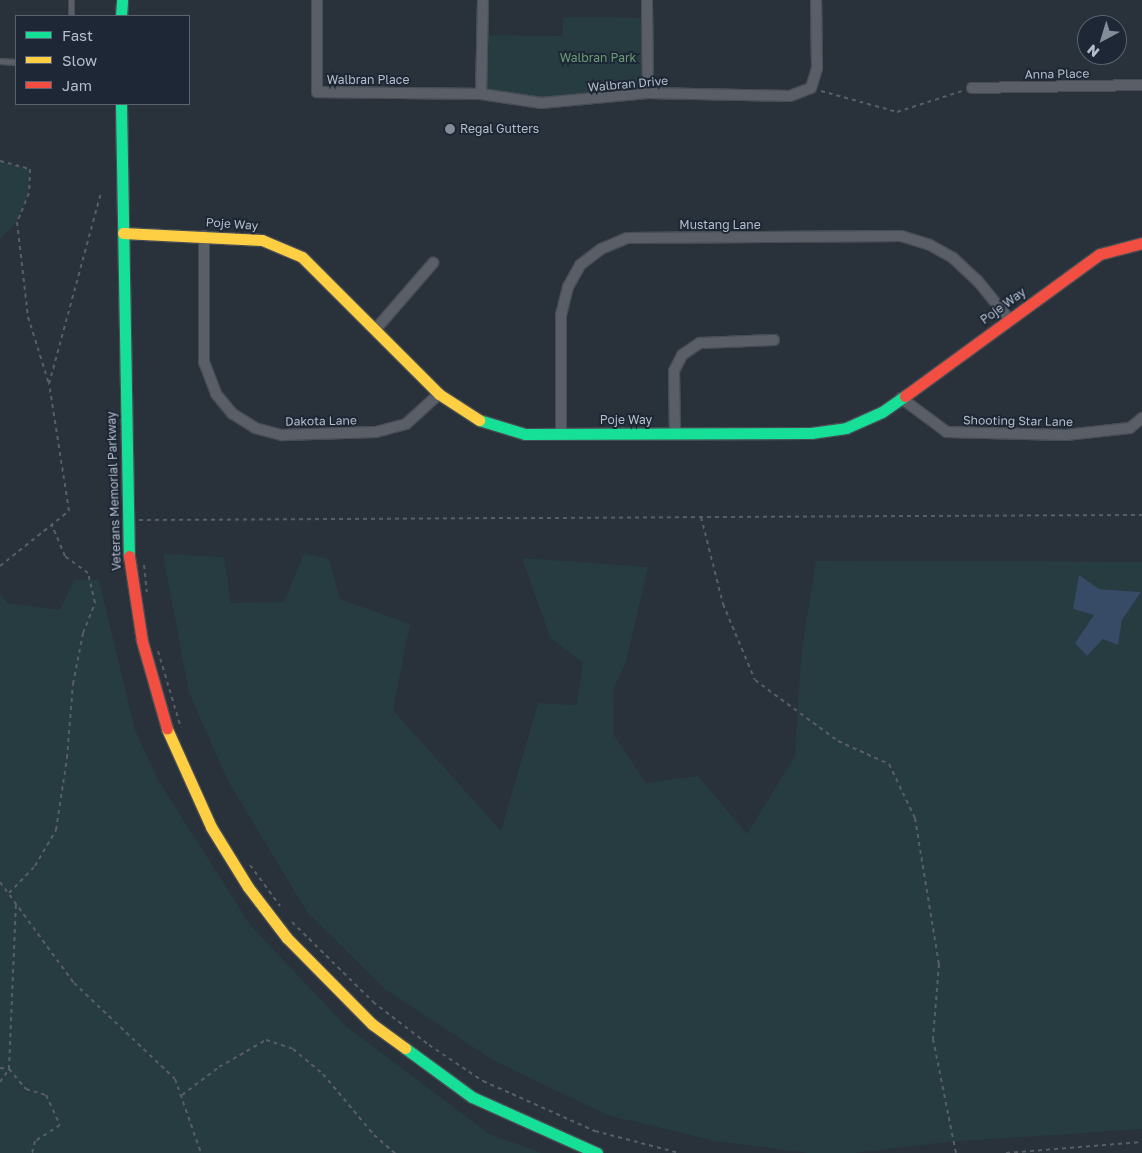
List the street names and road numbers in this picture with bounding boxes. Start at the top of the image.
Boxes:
street label: Anna Place [1025,66,1089,82]
street label: Walbran Place [327,73,409,87]
street label: Walbran Drive [587,73,669,95]
street label: Poje Way [205,215,259,233]
street label: Mustang Lane [679,218,761,232]
street label: Poje Way [978,285,1028,327]
street label: Veterans Memorial Parkway [104,411,124,571]
street label: Dakota Lane [285,413,357,429]
street label: Poje Way [600,413,652,427]
street label: Shooting Star Lane [963,413,1073,429]

